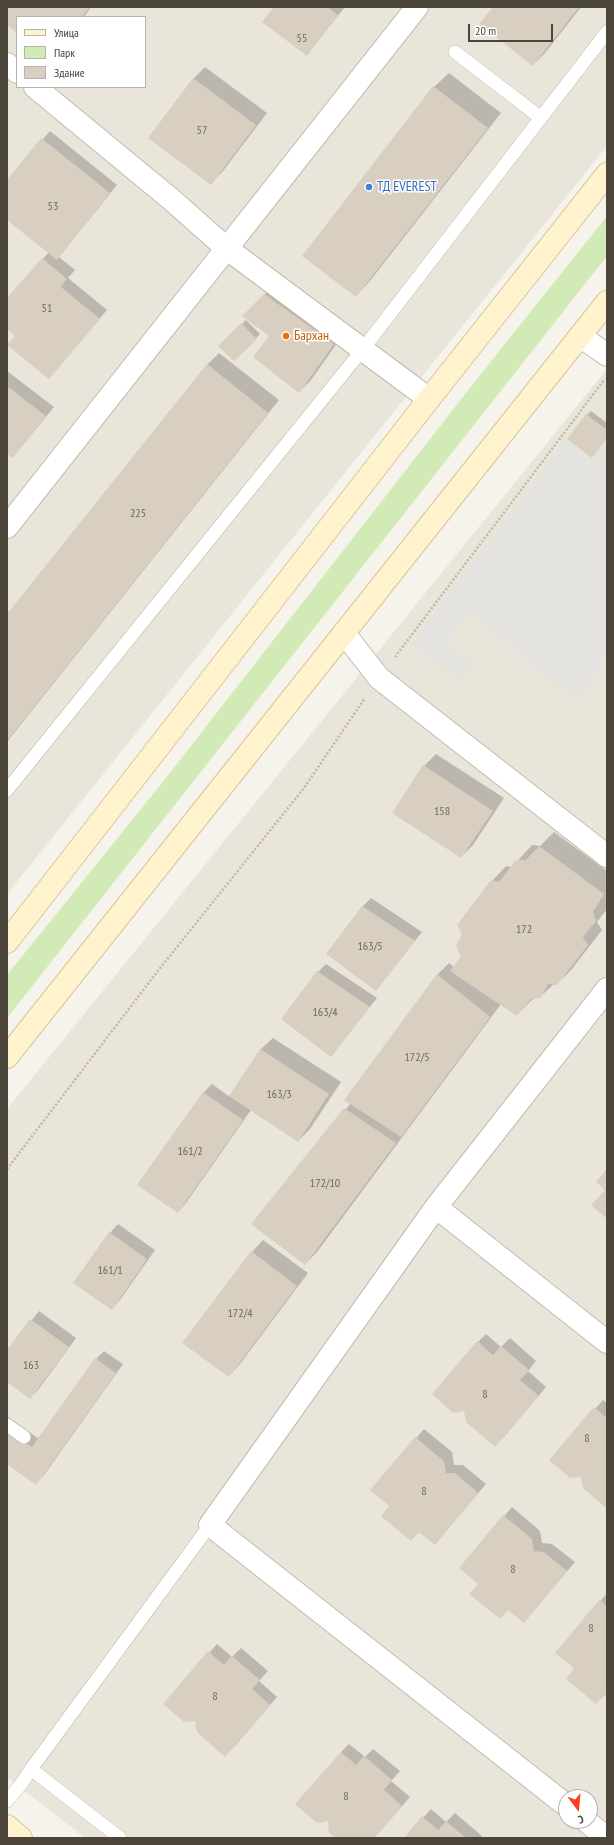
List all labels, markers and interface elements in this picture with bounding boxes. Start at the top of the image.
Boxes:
legend [16,16,146,88]
scale bar [470,16,555,42]
text: 20 m [475,23,496,38]
text: Улица [54,25,79,40]
house number: 55 [297,32,307,46]
text: Парк [54,45,75,60]
text: Здание [54,65,85,80]
house number: 57 [197,124,207,138]
place label: ТД EVEREST [377,179,437,195]
marker: ТД EVEREST [364,182,374,192]
house number: 53 [48,200,58,214]
house number: 51 [42,302,52,316]
place label: Бархан [294,328,329,344]
marker: Бархан [281,331,291,341]
house number: 225 [130,507,146,521]
house number: 158 [434,805,450,819]
house number: 172 [516,923,532,937]
house number: 163/5 [357,940,383,954]
house number: 163/4 [312,1006,338,1020]
house number: 172/5 [404,1051,430,1065]
house number: 163/3 [266,1088,292,1102]
house number: 161/2 [177,1145,203,1159]
house number: 172/10 [310,1177,340,1191]
house number: 161/1 [97,1264,123,1278]
house number: 172/4 [227,1307,253,1321]
house number: 163 [23,1359,39,1373]
house number: 8 [482,1388,488,1402]
house number: 8 [584,1432,590,1446]
house number: 8 [421,1485,427,1499]
house number: 8 [510,1563,516,1577]
house number: 8 [588,1622,594,1636]
house number: 8 [212,1690,218,1704]
north arrow [558,1789,598,1829]
house number: 8 [343,1790,349,1804]
text: С [577,1812,585,1827]

